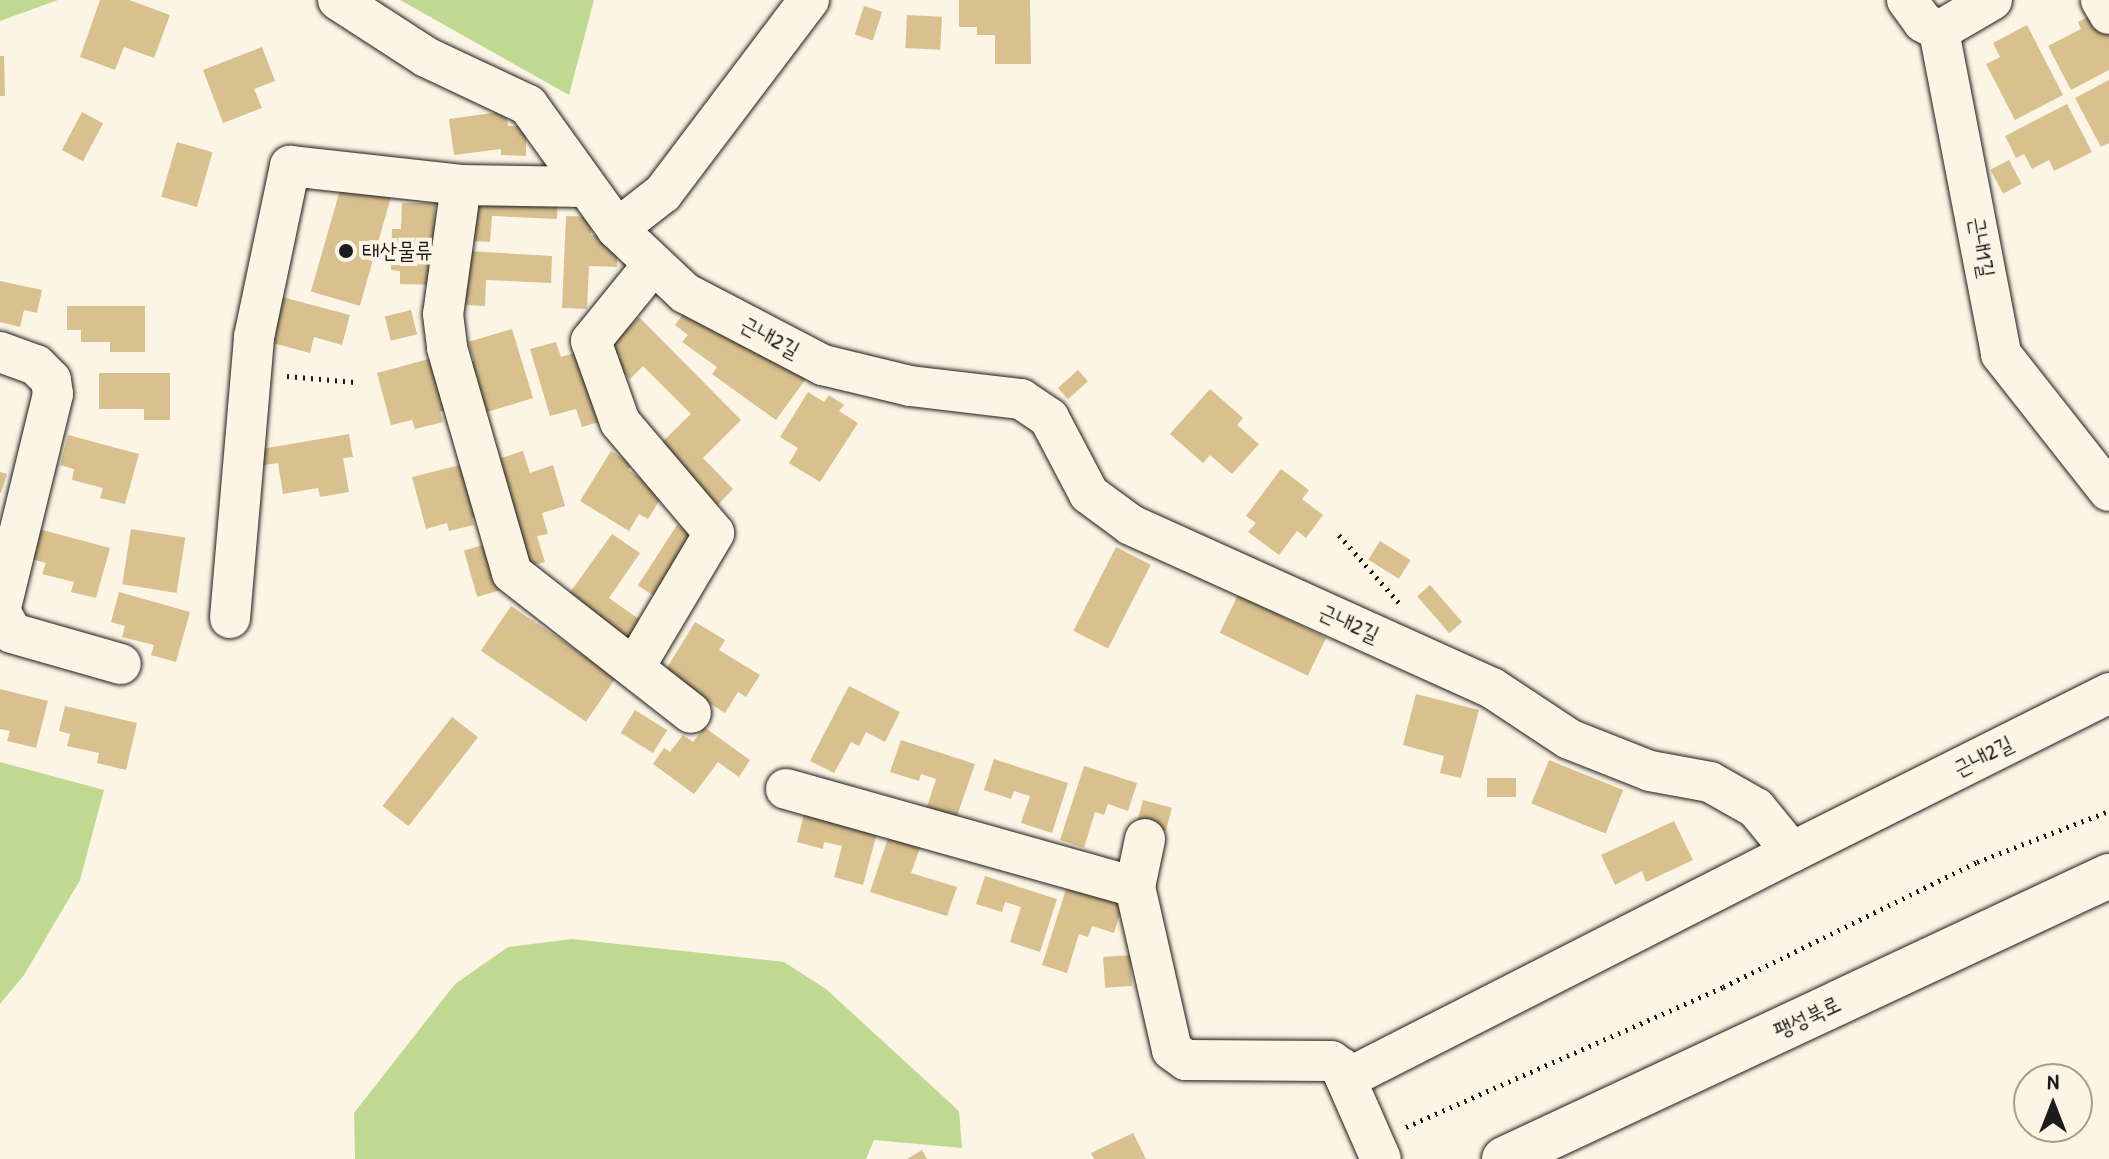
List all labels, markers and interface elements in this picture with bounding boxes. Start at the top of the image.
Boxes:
street label: 근내1길 [1964,215,2000,279]
place label: 태산물류 [362,238,433,264]
marker: 태산물류 [337,242,355,260]
street label: 근내2길 [736,310,804,364]
street label: 근내2길 [1315,598,1383,648]
street label: 근내2길 [1949,730,2017,782]
street label: 팽성북로 [1769,990,1845,1044]
north arrow [2013,1063,2093,1143]
text: N [2047,1066,2059,1096]

